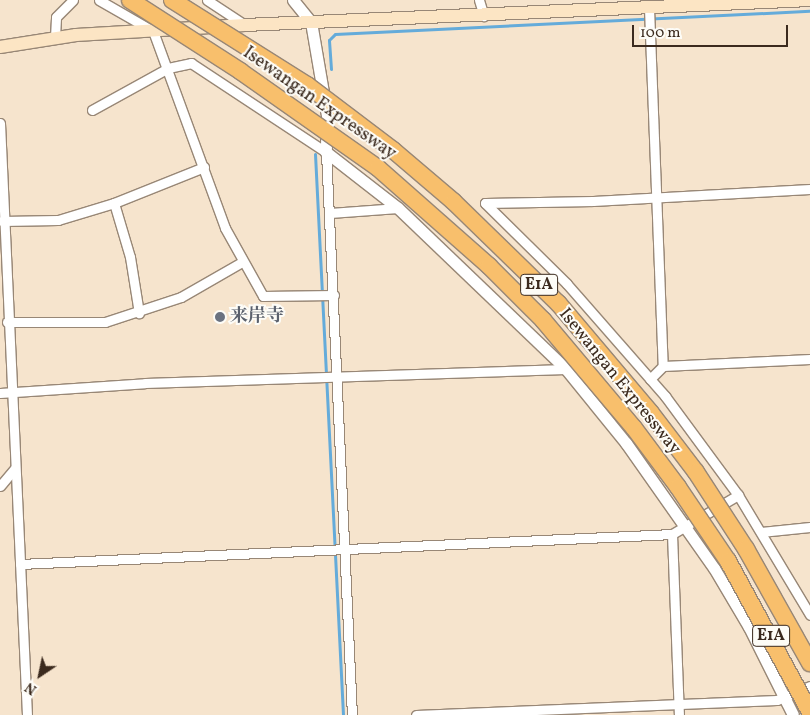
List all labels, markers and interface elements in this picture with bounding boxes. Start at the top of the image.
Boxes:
scale bar [635,15,791,47]
text: 100 m [640,23,680,44]
street label: Isewangan Expressway [238,43,400,165]
road number: E1A [519,272,559,298]
street label: Isewangan Expressway [553,304,685,460]
place label: 来岸寺 [230,306,284,328]
marker: 来岸寺 [214,311,226,323]
road number: E1A [751,622,791,650]
north arrow [15,650,65,700]
text: N [22,677,41,699]

